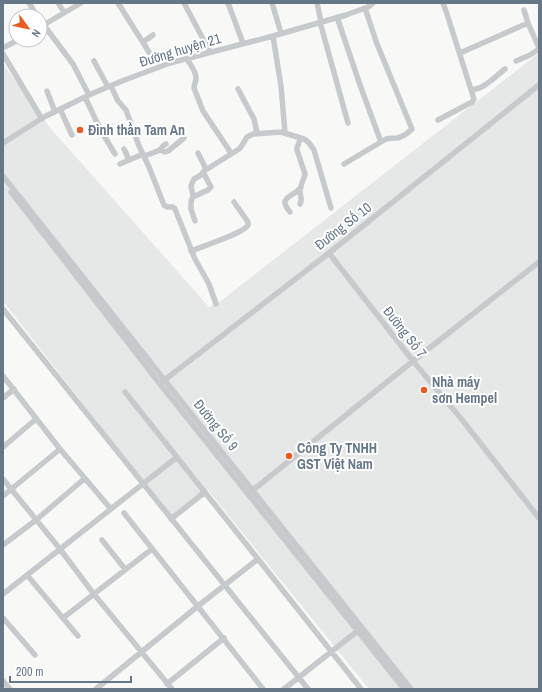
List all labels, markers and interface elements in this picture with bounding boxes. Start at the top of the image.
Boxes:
north arrow [8,8,48,48]
text: N [29,27,44,40]
street label: Đường huyện 21 [137,29,223,71]
place label: Đình thần Tam An [88,121,185,139]
marker: Đình thần Tam An [75,125,85,135]
street label: Đường Số 10 [311,198,375,254]
street label: Đường Số 7 [379,303,431,361]
place label: Nhà máy sơn Hempel [432,373,497,407]
marker: Nhà máy sơn Hempel [419,385,429,395]
street label: Đường Số 9 [190,396,242,454]
place label: Công Ty TNHH GST Việt Nam [297,439,377,473]
marker: Công Ty TNHH GST Việt Nam [284,451,294,461]
scale bar [10,658,131,684]
text: 200 m [16,664,43,680]

